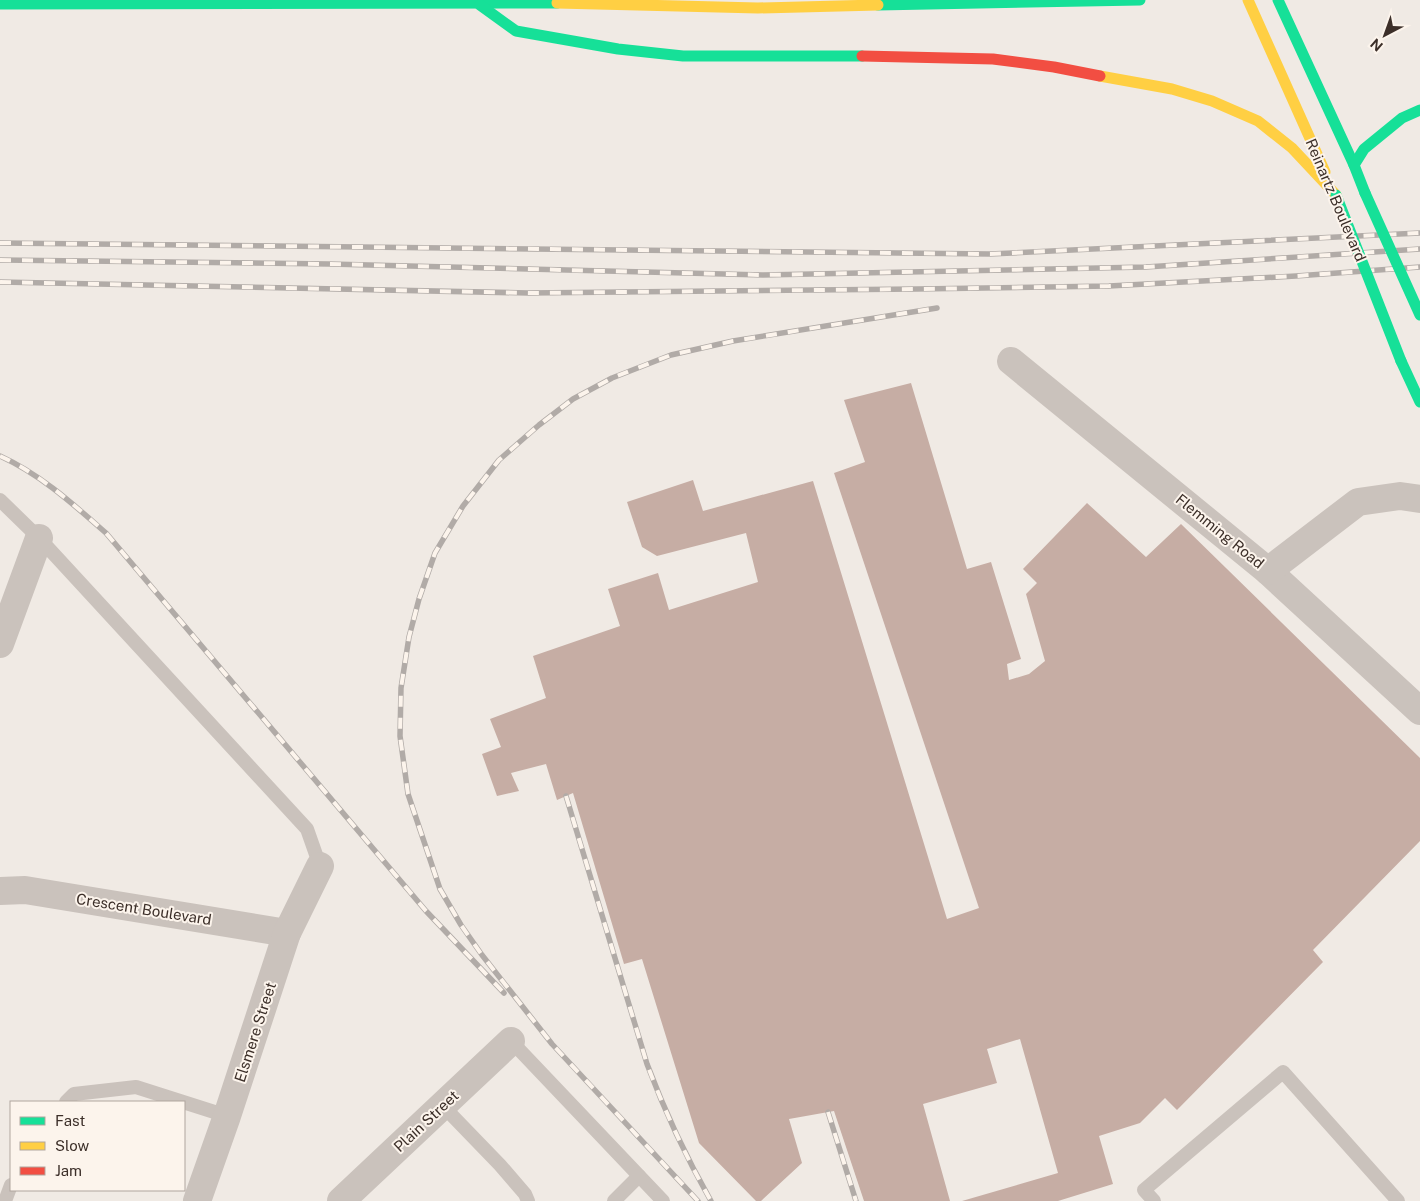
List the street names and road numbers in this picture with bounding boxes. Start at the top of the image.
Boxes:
street label: Reinartz Boulevard [1302,136,1370,264]
street label: Flemming Road [1172,490,1268,572]
street label: Crescent Boulevard [75,890,213,928]
street label: Elsmere Street [231,980,279,1084]
street label: Plain Street [390,1087,462,1155]

